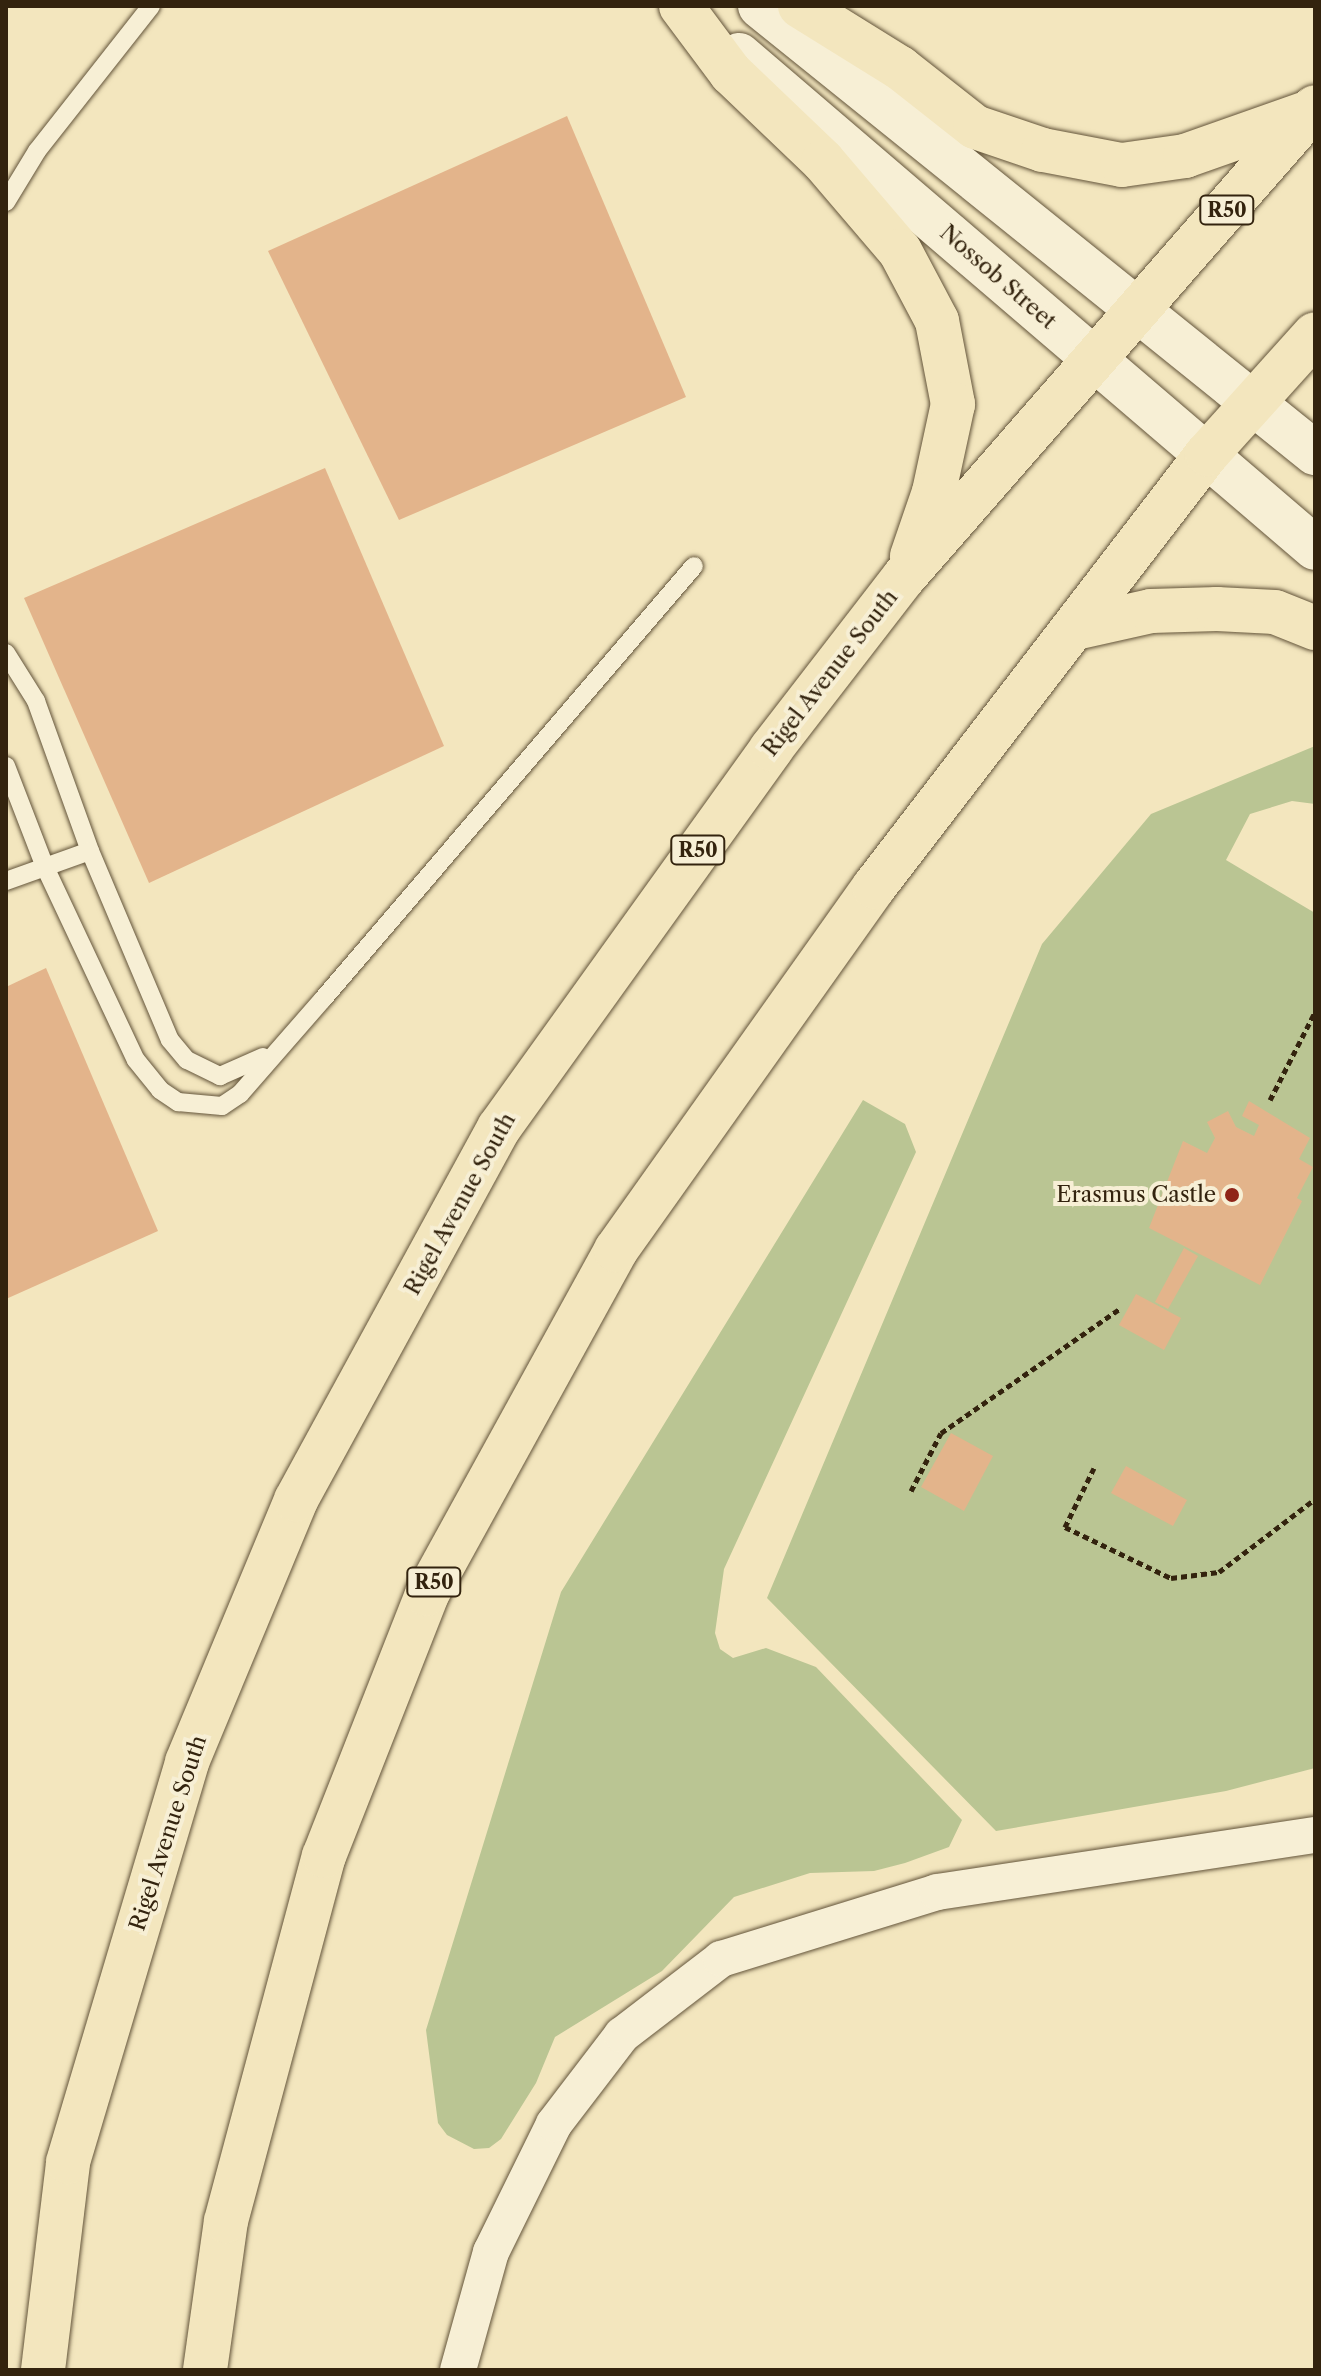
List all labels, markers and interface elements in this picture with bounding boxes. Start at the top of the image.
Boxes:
road number: R50 [1199,194,1255,226]
street label: Nossob Street [935,219,1061,335]
street label: Rigel Avenue South [757,584,903,762]
road number: R50 [670,834,726,866]
street label: Rigel Avenue South [399,1108,521,1300]
place label: Erasmus Castle [1056,1182,1216,1208]
marker: Erasmus Castle [1223,1186,1241,1204]
road number: R50 [406,1566,462,1598]
street label: Rigel Avenue South [124,1732,212,1934]

